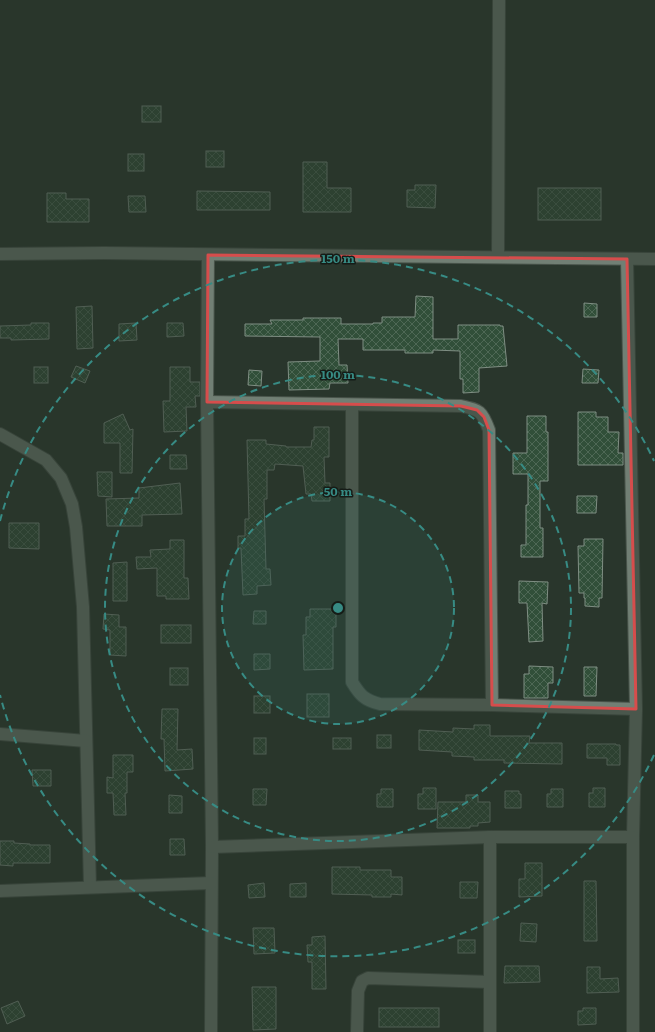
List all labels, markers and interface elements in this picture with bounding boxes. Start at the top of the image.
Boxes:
text: 150 m [321,249,355,267]
text: 100 m [321,365,355,383]
text: 50 m [324,482,352,500]
centre of rings [331,601,345,615]

